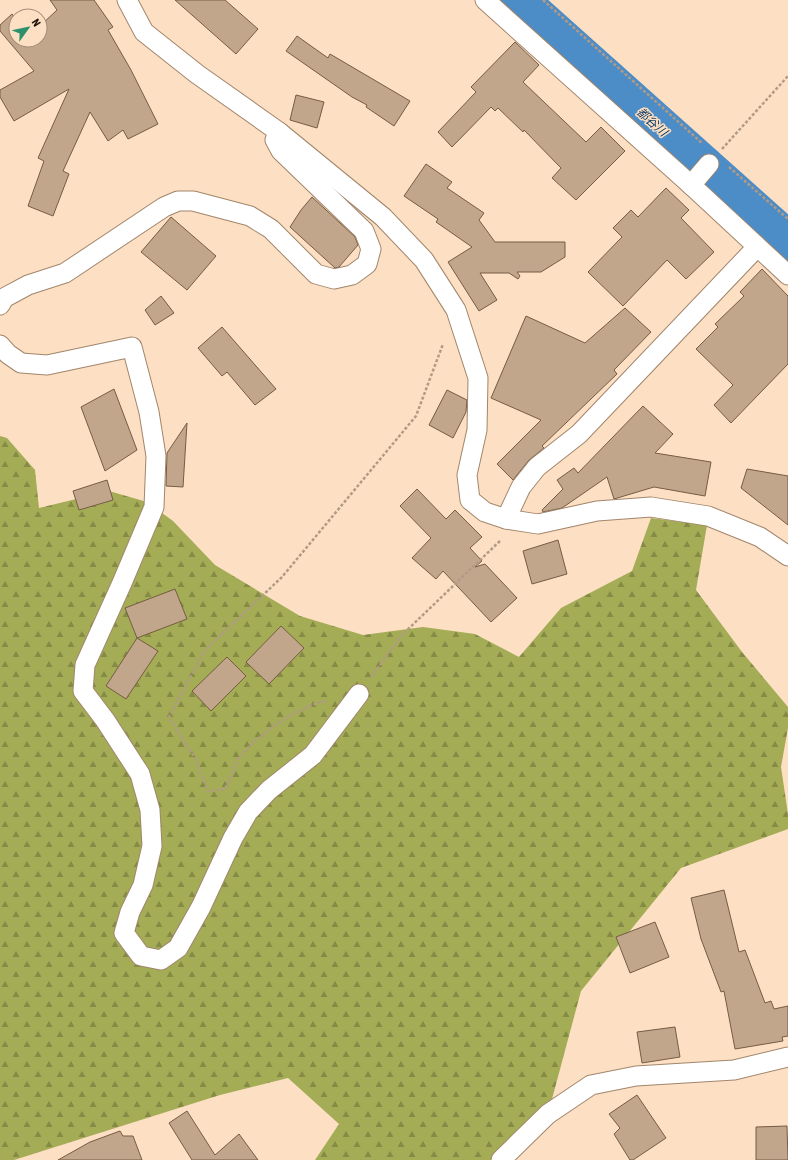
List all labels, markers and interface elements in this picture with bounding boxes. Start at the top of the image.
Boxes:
north arrow [8,8,48,48]
text: N [30,17,43,29]
water label: 都谷川 [634,105,672,141]

